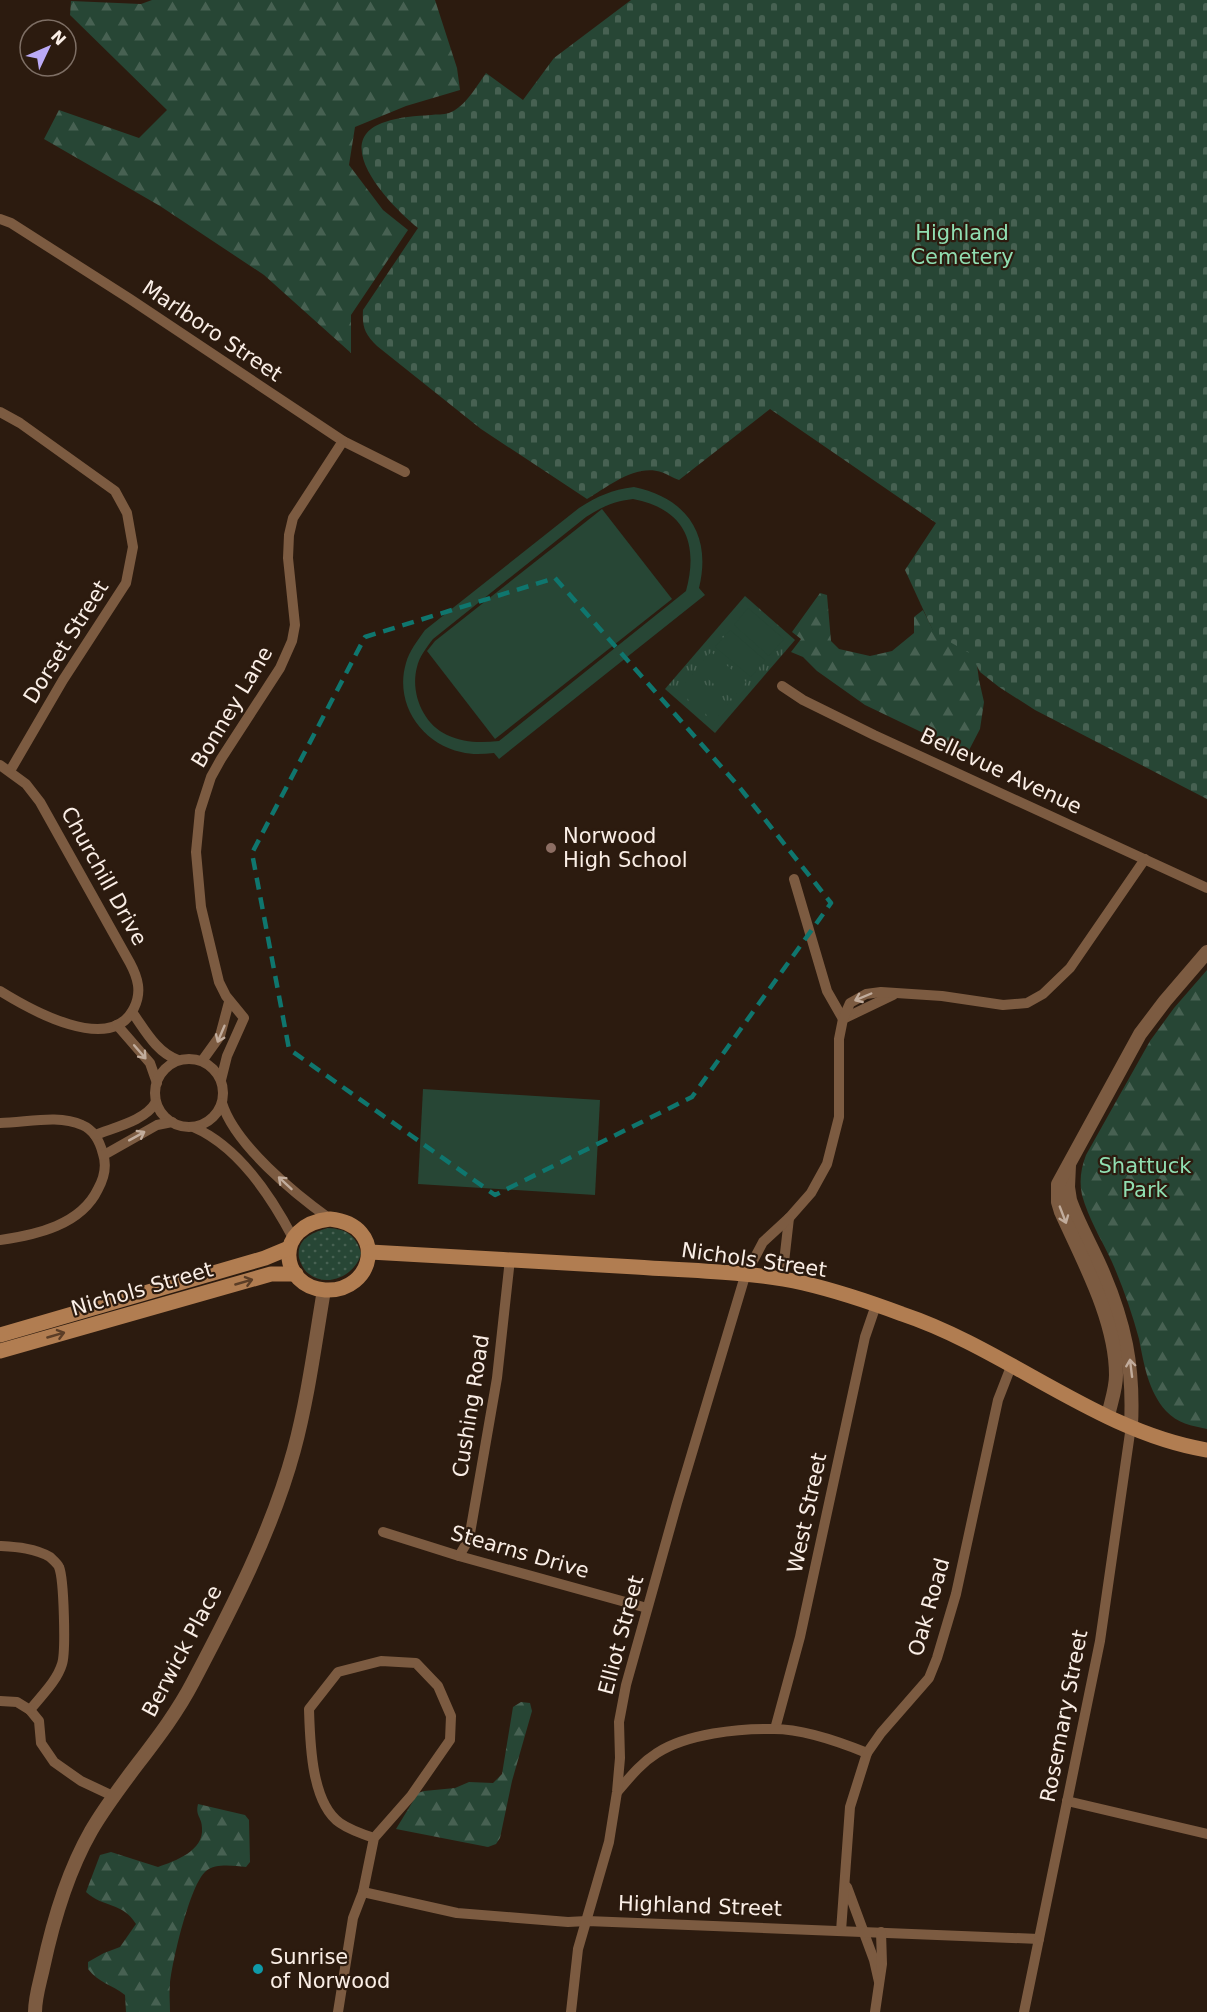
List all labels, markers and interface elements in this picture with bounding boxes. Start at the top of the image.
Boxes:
north arrow [18,18,78,78]
text: N [47,27,70,49]
park label: Highland Cemetery [910,221,1014,269]
street label: Marlboro Street [138,275,286,387]
street label: Dorset Street [19,576,113,708]
street label: Bonney Lane [187,642,277,772]
street label: Bellevue Avenue [916,723,1086,819]
street label: Churchill Drive [56,803,152,949]
place label: Norwood High School [563,824,688,872]
marker: Norwood High School [544,841,558,855]
one-way arrow [854,992,872,1003]
one-way arrow [214,1024,226,1042]
one-way arrow [134,1044,147,1060]
one-way arrow [128,1130,145,1142]
park label: Shattuck Park [1099,1154,1192,1202]
one-way arrow [277,1175,292,1190]
one-way arrow [1058,1205,1069,1224]
street label: Nichols Street [680,1238,828,1282]
street label: Nichols Street [68,1257,216,1321]
one-way arrow [234,1276,253,1287]
one-way arrow [46,1329,65,1340]
street label: Cushing Road [448,1333,494,1479]
one-way arrow [1125,1358,1136,1378]
street label: West Street [783,1451,831,1575]
street label: Stearns Drive [448,1521,592,1583]
street label: Oak Road [904,1555,954,1659]
street label: Elliot Street [594,1573,648,1697]
street label: Berwick Place [137,1581,227,1721]
street label: Rosemary Street [1036,1628,1092,1804]
street label: Highland Street [618,1891,782,1921]
place label: Sunrise of Norwood [270,1945,390,1993]
marker: Sunrise of Norwood [251,1962,265,1976]

